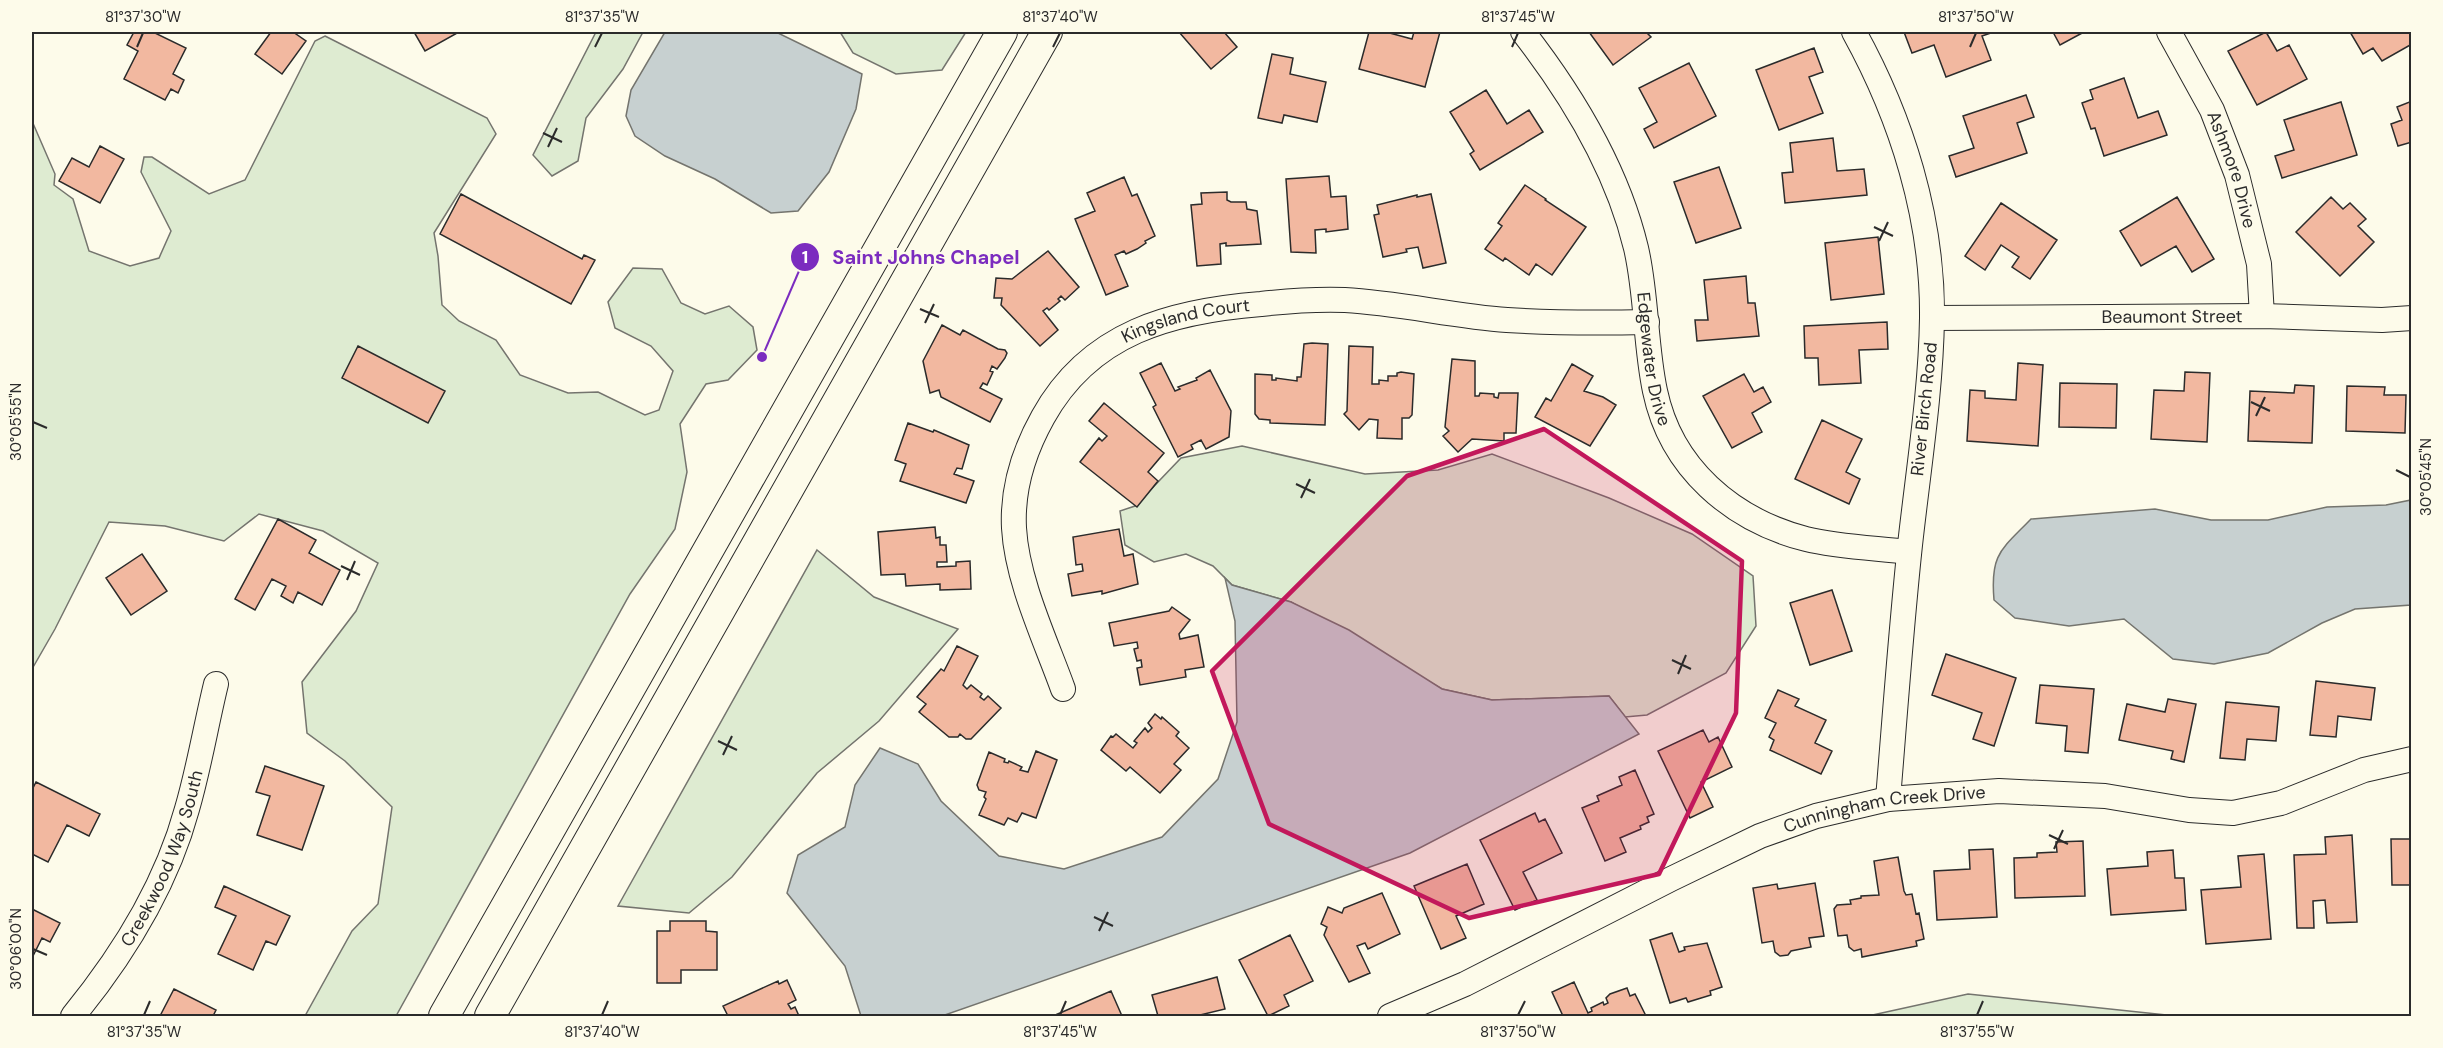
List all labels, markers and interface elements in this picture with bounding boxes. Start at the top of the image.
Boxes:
text: 81°37'30"W [105,7,182,27]
text: 81°37'35"W [565,7,640,27]
text: 81°37'40"W [1022,7,1098,27]
text: 81°37'45"W [1481,7,1556,27]
text: 81°37'50"W [1938,7,2014,27]
street label: Ashmore Drive [2201,107,2262,231]
callout: Saint Johns Chapel [790,238,1032,276]
text: Saint Johns Chapel [832,244,1020,270]
text: 1 [802,245,808,269]
street label: Edgewater Drive [1631,291,1677,429]
street label: Kingsland Court [1117,293,1251,349]
street label: Beaumont Street [2101,304,2243,329]
street label: River Birch Road [1905,341,1943,477]
text: 30°05'55"N [6,383,26,461]
text: 30°05'45"N [2416,438,2436,516]
street label: Creekwood Way South [115,768,209,951]
street label: Cunningham Creek Drive [1780,780,1987,839]
text: 30°06'00"N [6,908,26,990]
text: 81°37'35"W [107,1022,182,1042]
text: 81°37'40"W [564,1022,640,1042]
text: 81°37'45"W [1023,1022,1098,1042]
text: 81°37'50"W [1480,1022,1556,1042]
text: 81°37'55"W [1940,1022,2015,1042]

